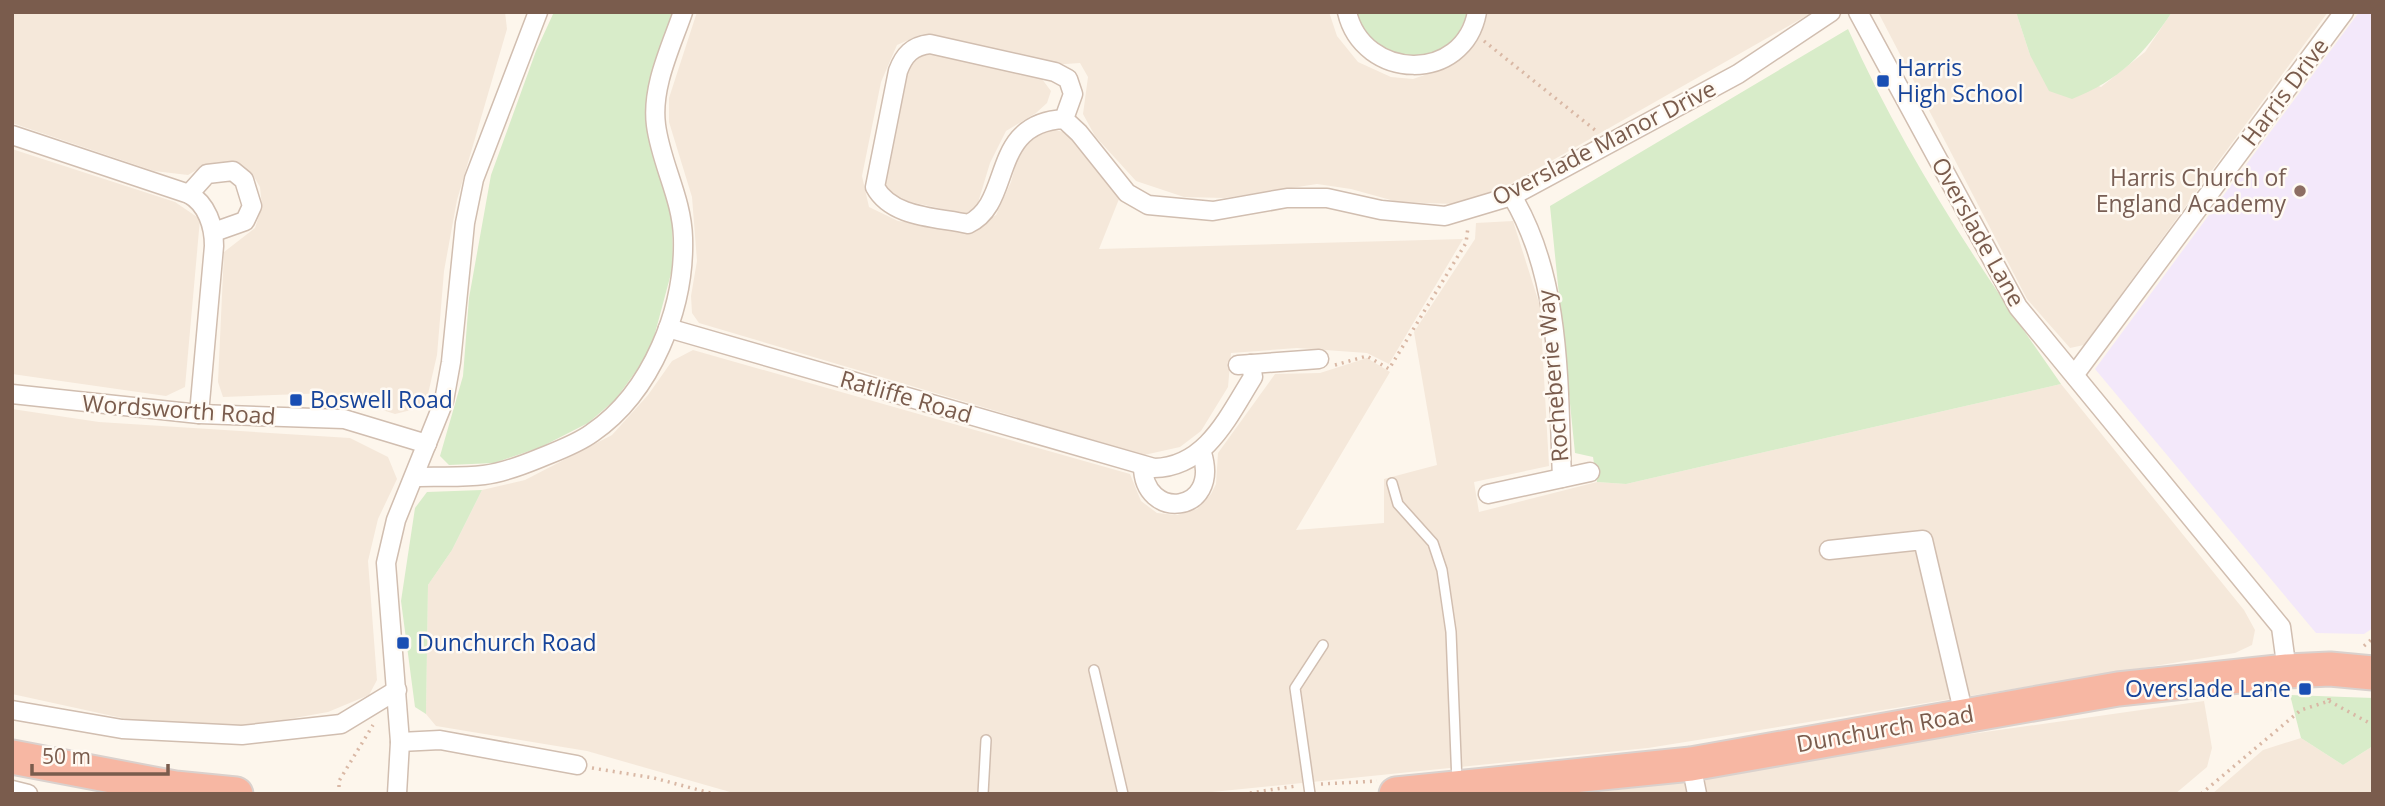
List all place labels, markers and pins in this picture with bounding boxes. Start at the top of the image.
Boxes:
place label: Harris High School [1897,51,2024,109]
marker: Harris High School [1875,73,1891,89]
place label: Harris Church of England Academy [2096,161,2287,219]
marker: Harris Church of England Academy [2292,183,2308,199]
place label: Boswell Road [310,383,453,415]
marker: Boswell Road [288,392,304,408]
place label: Dunchurch Road [417,626,597,658]
marker: Dunchurch Road [395,635,411,651]
place label: Overslade Lane [2125,672,2291,704]
marker: Overslade Lane [2297,681,2313,697]

